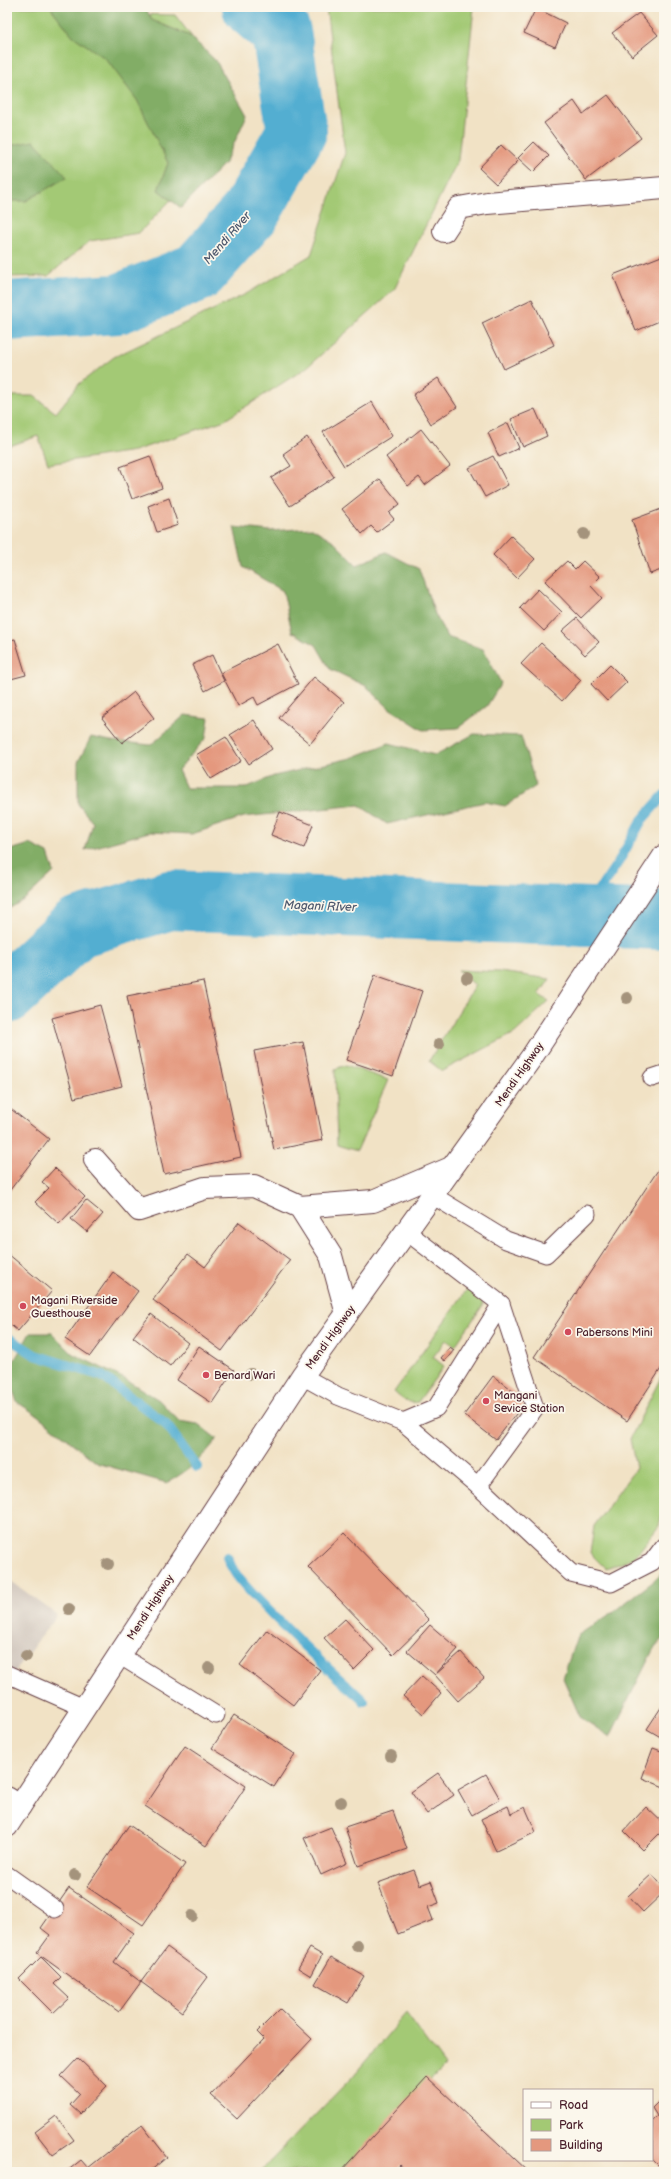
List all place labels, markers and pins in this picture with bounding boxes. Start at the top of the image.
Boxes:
place label: Magani Riverside Guesthouse [31,1294,118,1320]
marker: Magani Riverside Guesthouse [18,1301,28,1311]
place label: Pabersons Mini [576,1326,653,1339]
marker: Pabersons Mini [563,1327,573,1337]
place label: Benard Wari [214,1369,275,1382]
marker: Benard Wari [201,1370,211,1380]
place label: Mangani Sevice Station [494,1389,564,1415]
marker: Mangani Sevice Station [481,1396,491,1406]

